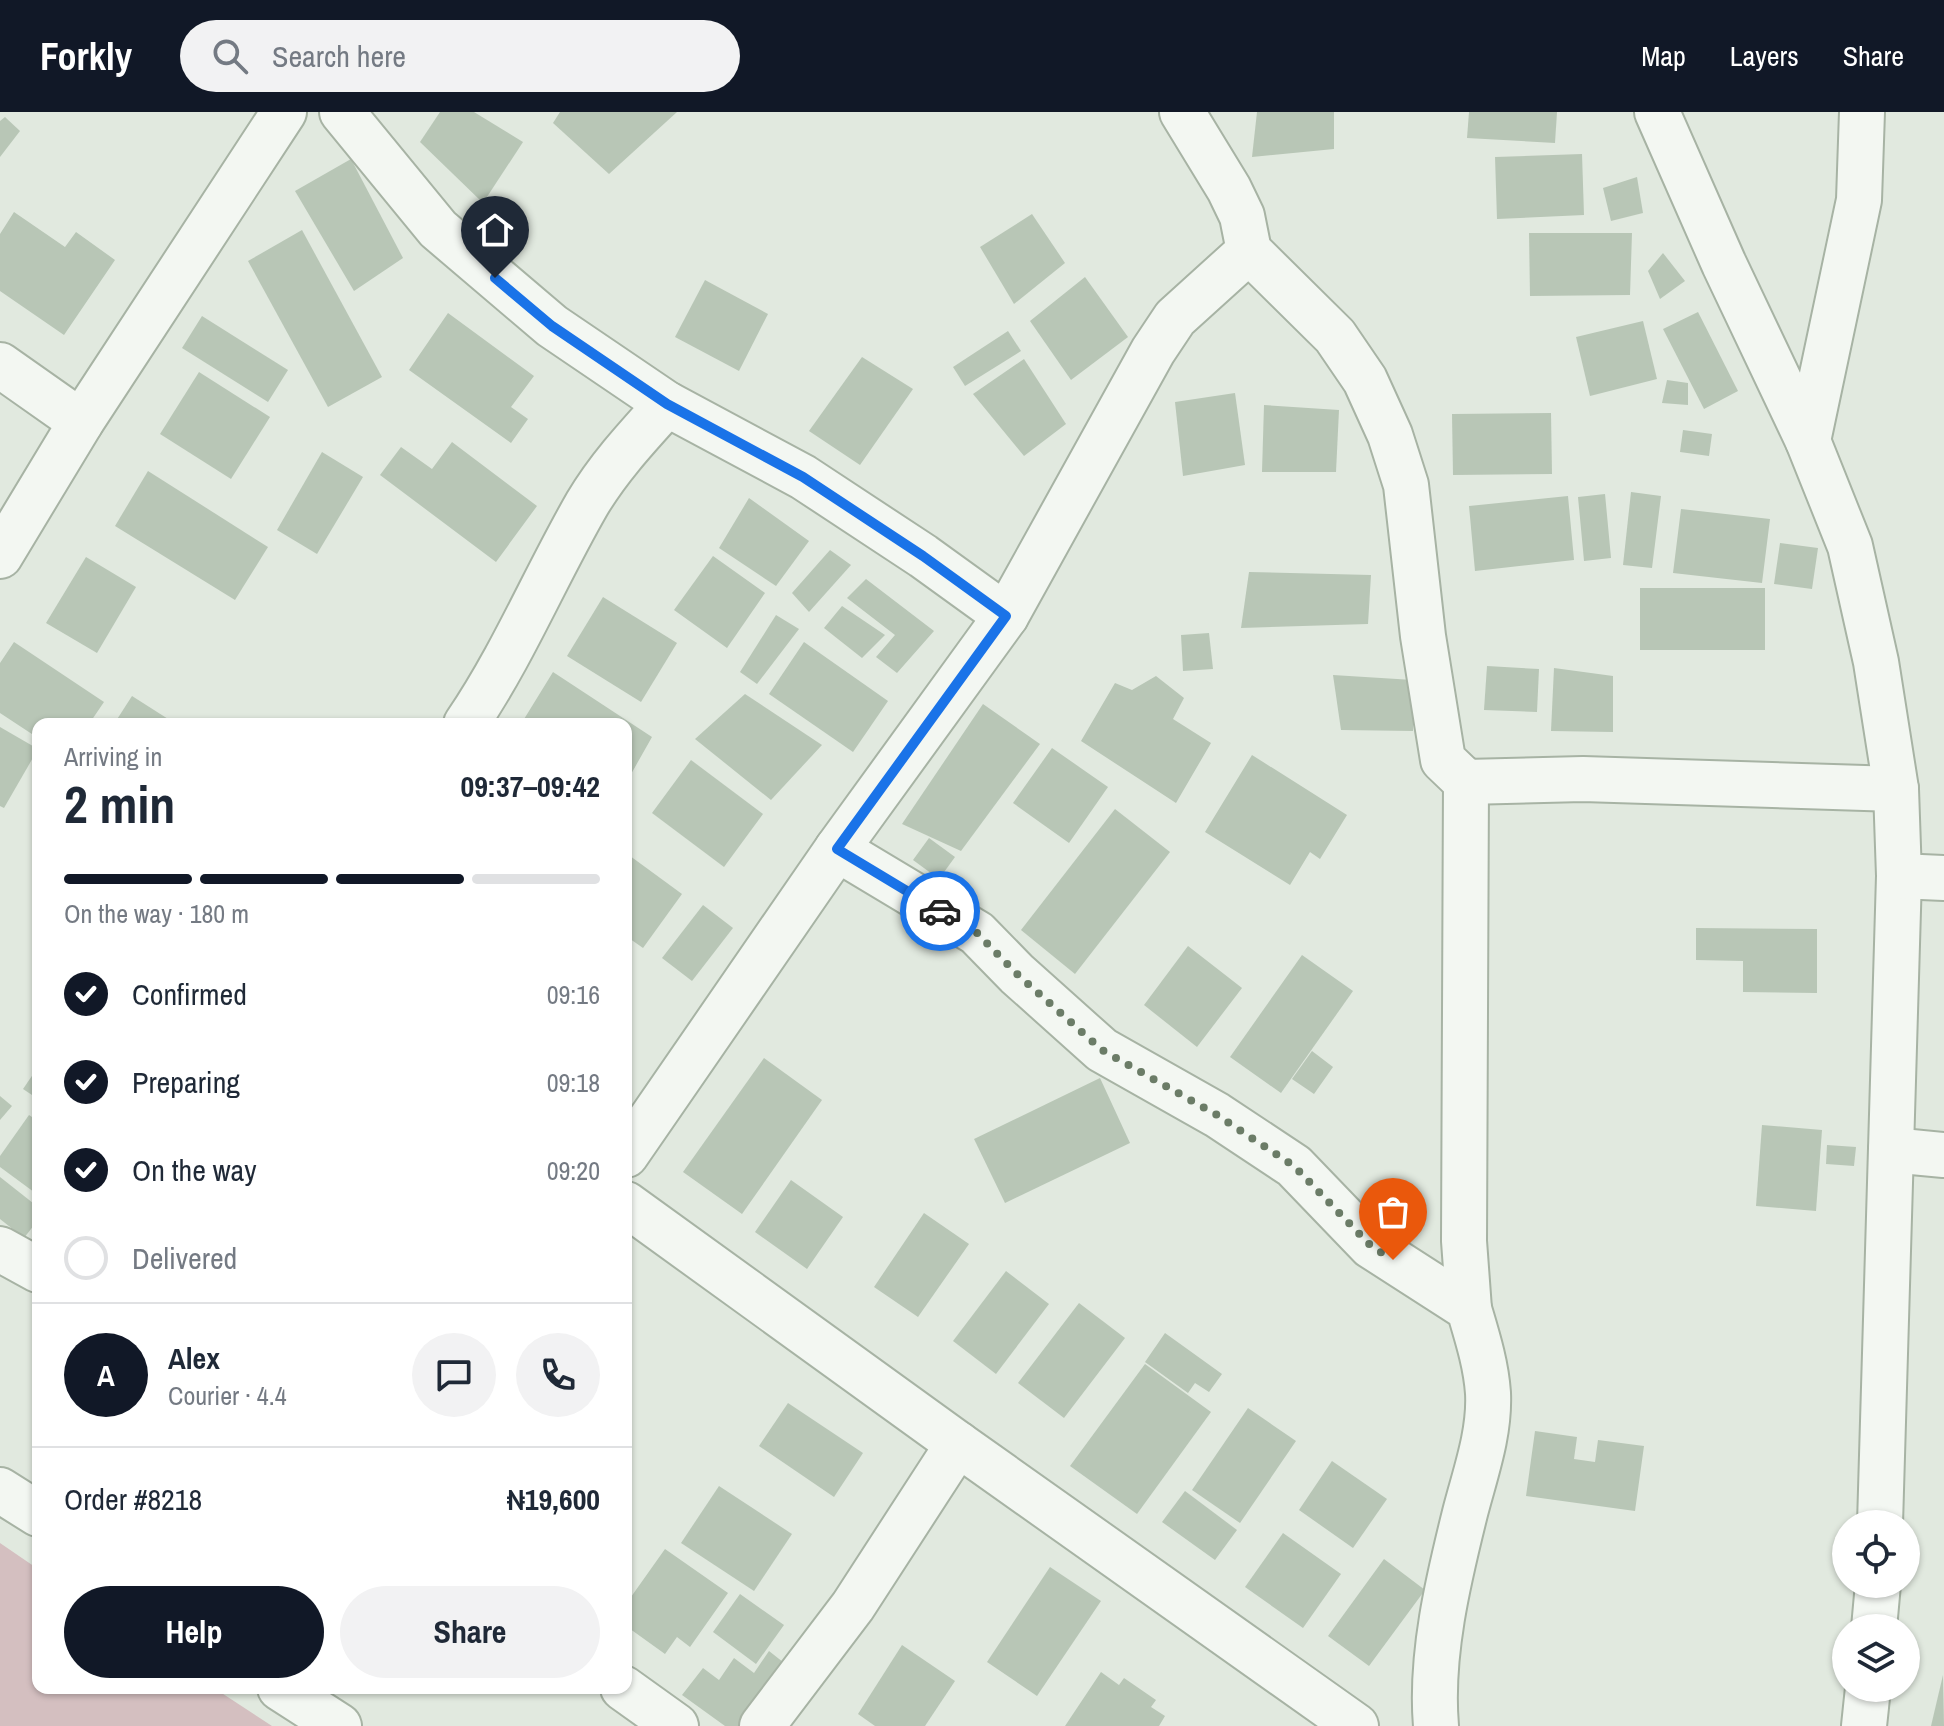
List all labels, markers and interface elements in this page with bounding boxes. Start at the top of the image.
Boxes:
search box [180,20,740,92]
text: Forkly [40,31,132,82]
icon: search [208,34,252,78]
text: Search here [272,36,406,76]
text: Map [1641,37,1686,75]
text: Layers [1730,37,1799,75]
text: Share [1843,37,1904,75]
pin [461,196,529,278]
icon: home [473,208,517,252]
text: Arriving in [64,739,162,774]
text: 09:37–09:42 [461,766,600,806]
text: 2 min [64,769,175,839]
courier [900,871,980,951]
icon: car [918,889,962,933]
text: On the way · 180 m [64,896,249,931]
icon: check [64,972,108,1016]
text: Confirmed [132,974,247,1014]
text: 09:16 [547,977,600,1012]
icon: check [64,1060,108,1104]
text: Preparing [132,1062,240,1102]
text: 09:18 [547,1065,600,1100]
icon: check [64,1148,108,1192]
text: On the way [132,1150,256,1190]
text: 09:20 [547,1153,600,1188]
pin [1359,1178,1427,1260]
icon: bag [1371,1190,1415,1234]
text: Delivered [132,1238,237,1278]
button: chat [412,1333,496,1417]
button: phone [516,1333,600,1417]
text: Alex [168,1338,220,1378]
text: A [97,1355,115,1395]
text: Courier · 4.4 [168,1378,287,1413]
text: Order #8218 [64,1479,202,1519]
text: ₦19,600 [507,1479,600,1519]
map controls [1832,1510,1920,1702]
button: locate [1832,1510,1920,1598]
button: Help [64,1586,324,1678]
button: Share [340,1586,600,1678]
button: layers [1832,1614,1920,1702]

